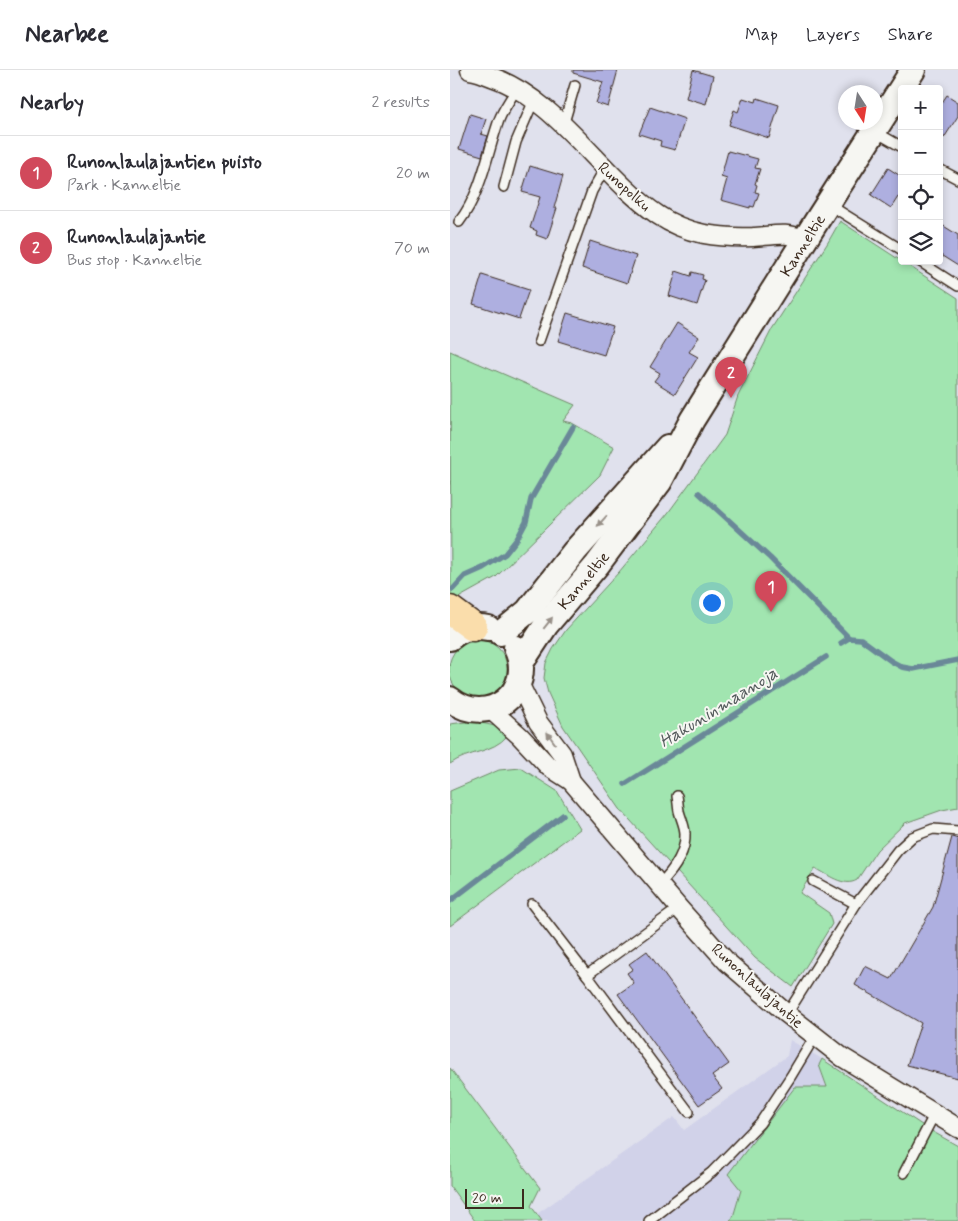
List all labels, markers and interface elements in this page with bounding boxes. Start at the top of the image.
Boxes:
text: Nearbee [25,19,109,50]
text: Map [745,23,778,47]
text: Layers [806,23,860,47]
text: Share [888,23,933,47]
north arrow [838,85,883,130]
map controls [898,85,943,265]
button: + [898,85,943,130]
text: Nearby [20,89,84,117]
text: 2 results [372,92,430,113]
button: − [898,130,943,175]
text: Runonlaulajantien puisto [67,150,262,175]
street label: Runopolku [593,158,655,217]
text: 1 [32,163,40,184]
text: 20 m [396,163,430,184]
text: Park · Kanneltie [67,175,181,196]
button: locate [898,175,943,220]
street label: Kanneltie [776,210,831,281]
button: layers [898,220,943,265]
text: Runonlaulajantie [67,225,206,250]
text: 2 [32,238,40,259]
text: 70 m [394,238,430,259]
text: Bus stop · Kanneltie [67,250,202,271]
pin: 2 [715,357,747,398]
one-way arrow [596,514,608,526]
street label: Kanneltie [554,547,615,615]
pin: 1 [755,571,787,612]
your location [699,590,725,616]
one-way arrow [543,616,553,630]
water label: Hakuninmaanoja [655,662,782,754]
one-way arrow [545,732,556,745]
street label: Runonlaulajantie [706,939,808,1033]
scale bar [465,1186,524,1209]
text: 20 m [472,1189,502,1207]

